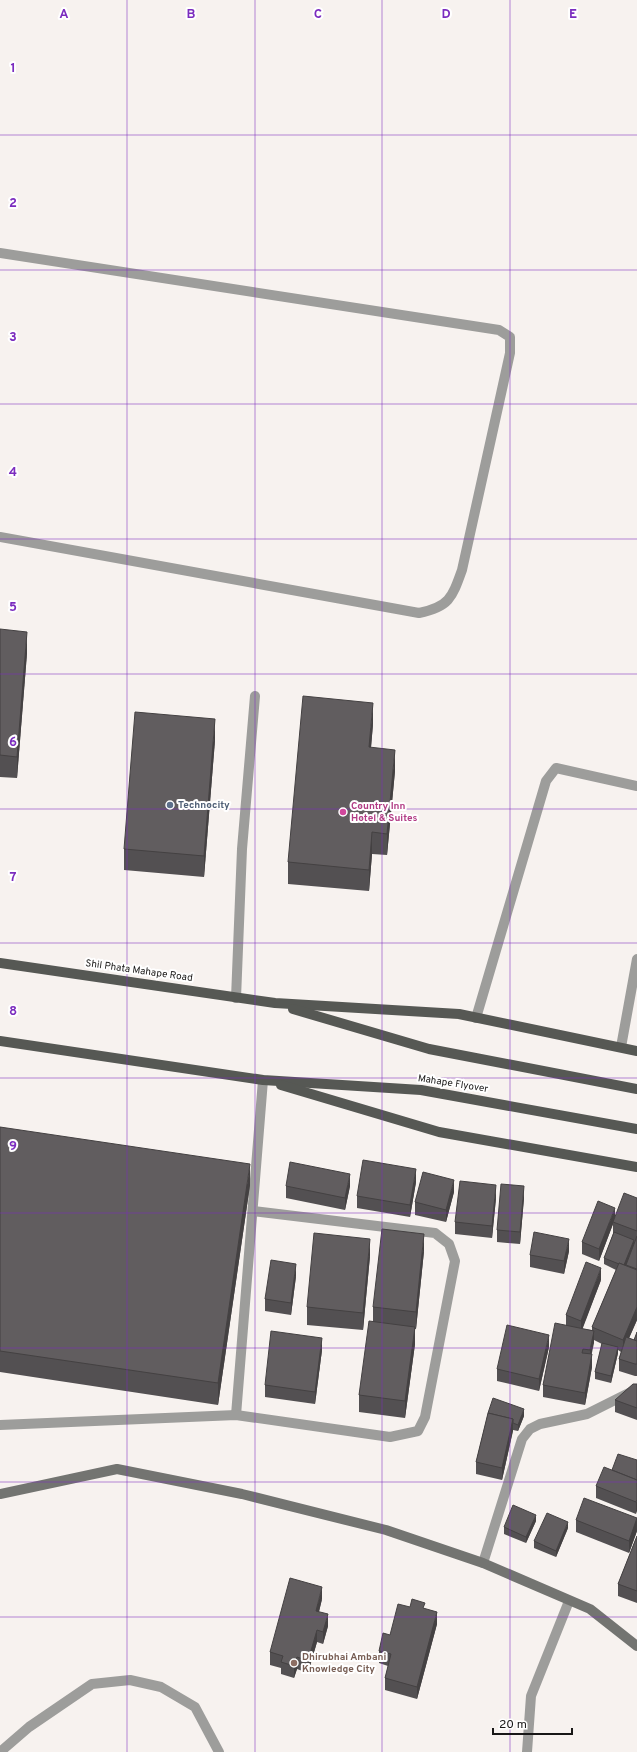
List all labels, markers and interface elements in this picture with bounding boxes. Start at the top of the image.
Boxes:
text: A [59,7,69,23]
text: B [187,7,196,23]
text: C [314,7,322,23]
text: D [441,7,451,23]
text: E [569,7,577,23]
text: 1 [10,61,16,77]
text: 2 [9,196,17,212]
text: 3 [9,330,17,346]
text: 4 [9,465,17,481]
text: 5 [9,600,17,616]
text: 6 [9,735,17,751]
place label: Technocity [178,799,230,812]
marker: Technocity [165,800,175,810]
place label: Country Inn Hotel & Suites [351,800,417,825]
marker: Country Inn Hotel & Suites [338,807,348,817]
text: 7 [10,870,17,886]
street label: Shil Phata Mahape Road [84,957,194,985]
text: 8 [9,1004,17,1020]
street label: Mahape Flyover [417,1072,489,1096]
text: 9 [9,1139,17,1155]
place label: Dhirubhai Ambani Knowledge City [302,1651,386,1676]
marker: Dhirubhai Ambani Knowledge City [289,1658,299,1668]
scale bar [493,1710,572,1736]
text: 20 m [499,1717,527,1733]

